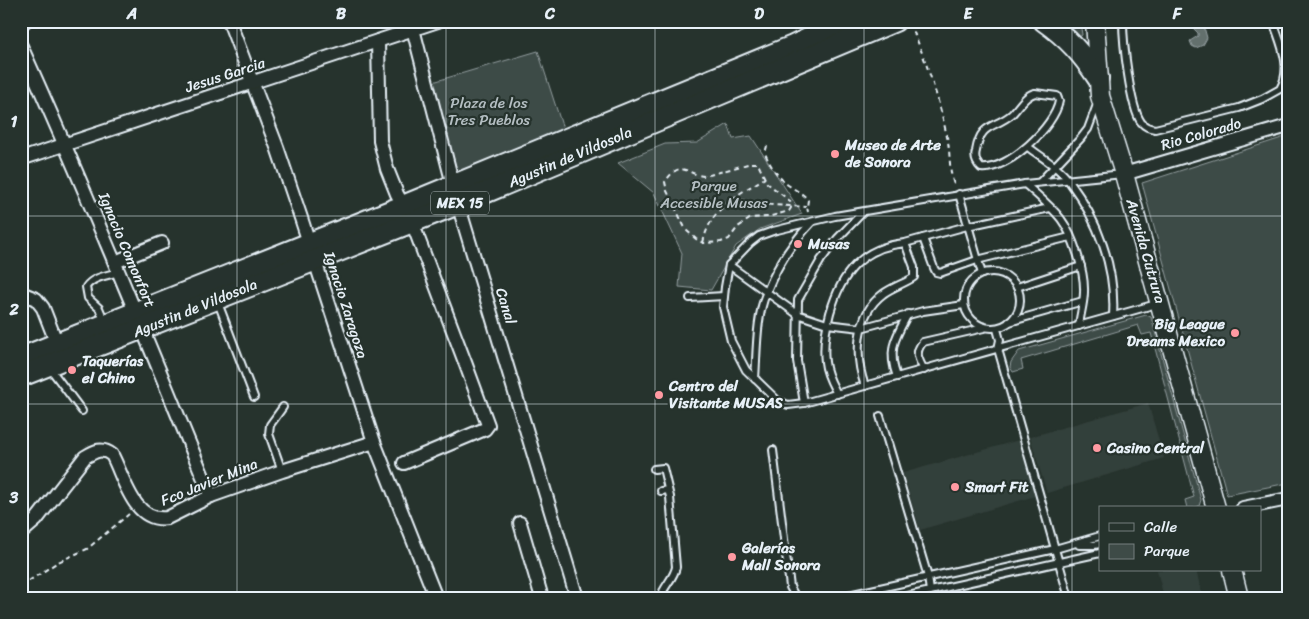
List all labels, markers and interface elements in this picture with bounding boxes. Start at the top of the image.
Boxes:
text: A [126,0,137,28]
text: B [336,0,347,28]
text: C [544,0,556,28]
text: D [754,0,764,28]
text: E [964,0,974,28]
text: F [1172,0,1183,28]
street label: Jesus Garcia [181,50,269,100]
park label: Plaza de los Tres Pueblos [448,90,530,133]
text: 1 [11,107,18,136]
street label: Rio Colorado [1158,110,1245,158]
street label: Agustin de Vildosola [503,119,637,195]
place label: Museo de Arte de Sonora [844,132,941,175]
marker: Museo de Arte de Sonora [829,148,841,160]
park label: Parque Accesible Musas [659,173,768,216]
street label: Ignacio Comonfort [91,187,163,312]
road number: MEX 15 [431,192,489,214]
street label: Avenida Cutrura [1118,195,1173,307]
place label: Musas [807,231,851,257]
marker: Musas [792,238,804,250]
street label: Ignacio Zaragoza [316,247,376,362]
street label: Agustin de Vildosola [128,271,262,345]
street label: Canal [488,285,524,328]
text: 2 [8,295,19,324]
place label: Big League Dreams Mexico [1127,311,1225,354]
marker: Big League Dreams Mexico [1229,327,1241,339]
place label: Taquerías el Chino [81,348,144,391]
marker: Taquerías el Chino [66,364,78,376]
place label: Centro del Visitante MUSAS [668,373,784,416]
marker: Centro del Visitante MUSAS [653,389,665,401]
place label: Casino Central [1106,435,1205,461]
marker: Casino Central [1091,442,1103,454]
street label: Fco Javier Mina [157,451,262,513]
place label: Smart Fit [964,474,1029,500]
marker: Smart Fit [949,481,961,493]
text: 3 [9,483,19,512]
legend [1099,506,1262,572]
text: Calle [1144,514,1177,540]
place label: Galerías Mall Sonora [741,535,821,578]
text: Parque [1144,538,1189,564]
marker: Galerías Mall Sonora [726,551,738,563]

